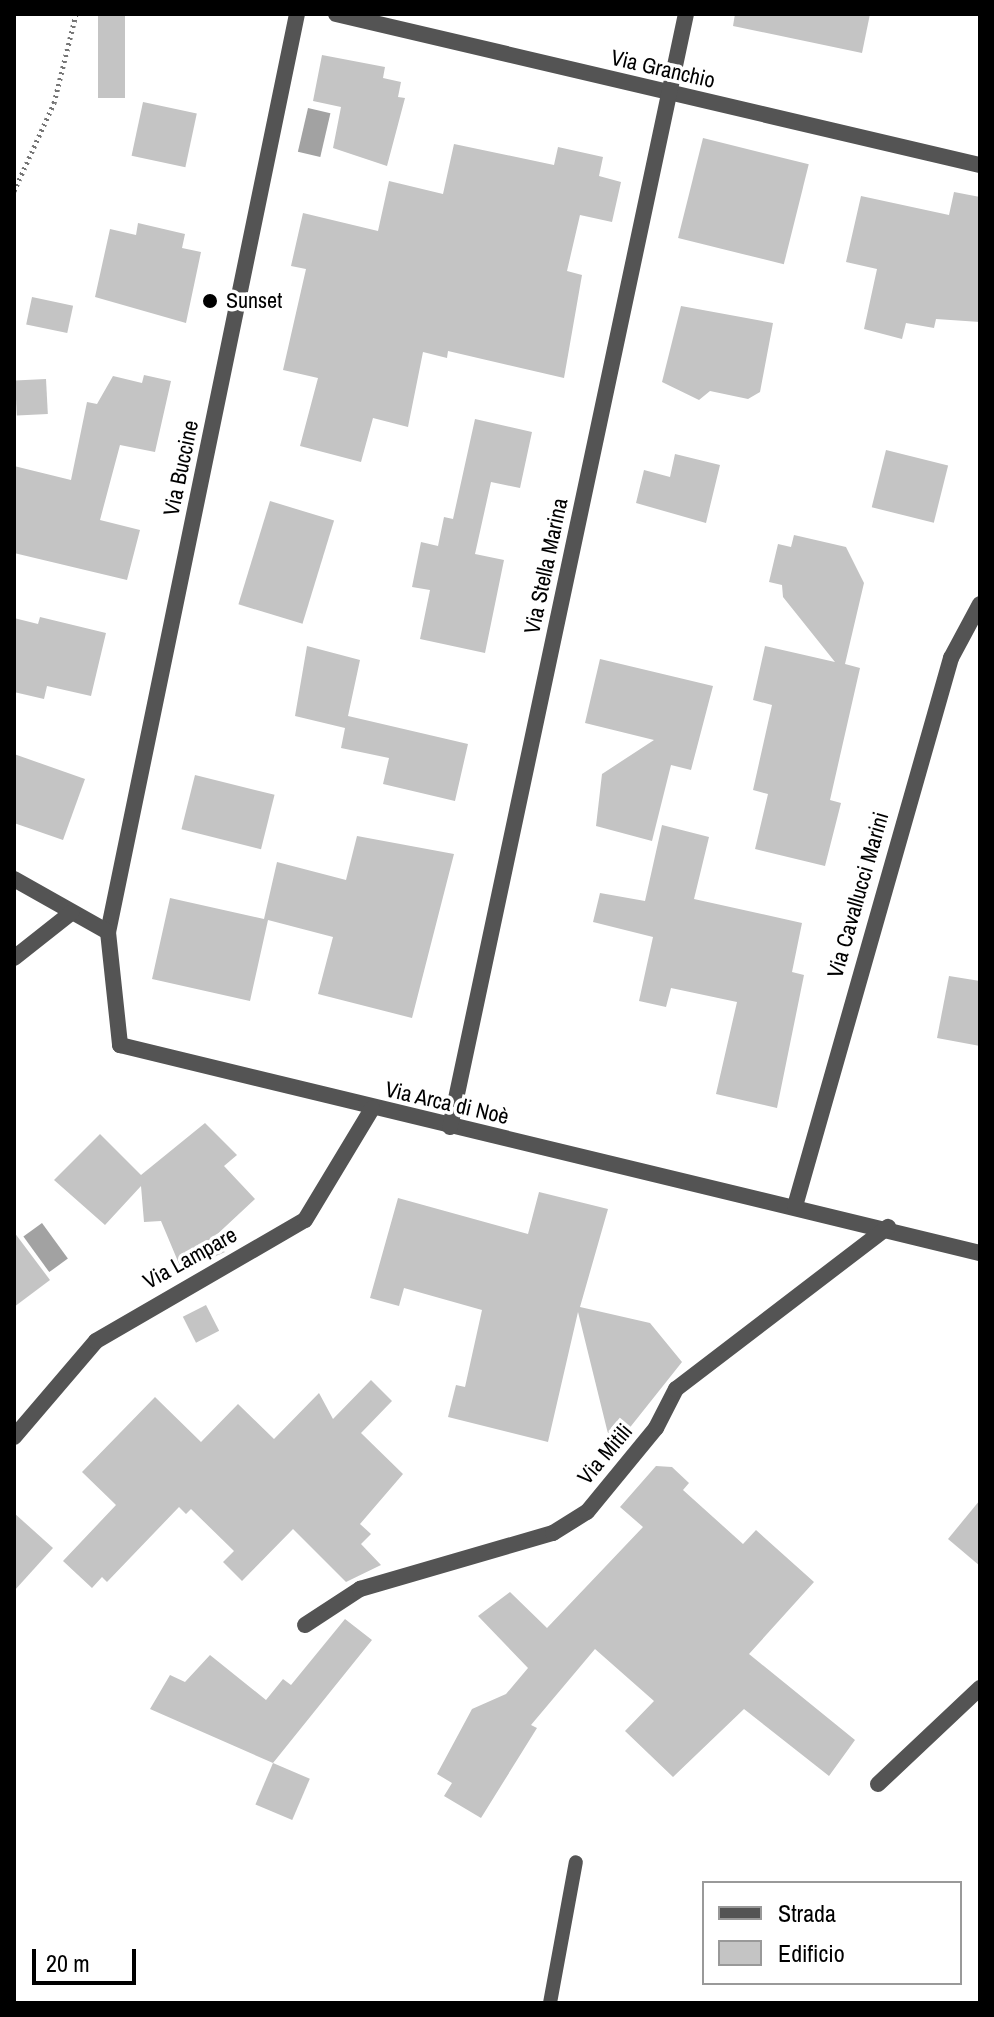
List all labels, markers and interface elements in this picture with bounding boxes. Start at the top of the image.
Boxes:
street label: Via Granchio [608,44,718,94]
place label: Sunset [226,288,282,314]
marker: Sunset [201,292,219,310]
street label: Via Buccine [158,418,204,518]
street label: Via Stella Marina [519,496,573,636]
street label: Via Cavallucci Marini [822,809,894,981]
street label: Via Arca di Noè [382,1076,512,1130]
street label: Via Lampare [139,1221,241,1295]
street label: Via Mitili [572,1418,638,1490]
legend [702,1881,962,1985]
text: Strada [778,1897,836,1929]
scale bar [36,1933,140,1983]
text: Edificio [778,1937,845,1969]
text: 20 m [46,1947,90,1979]

